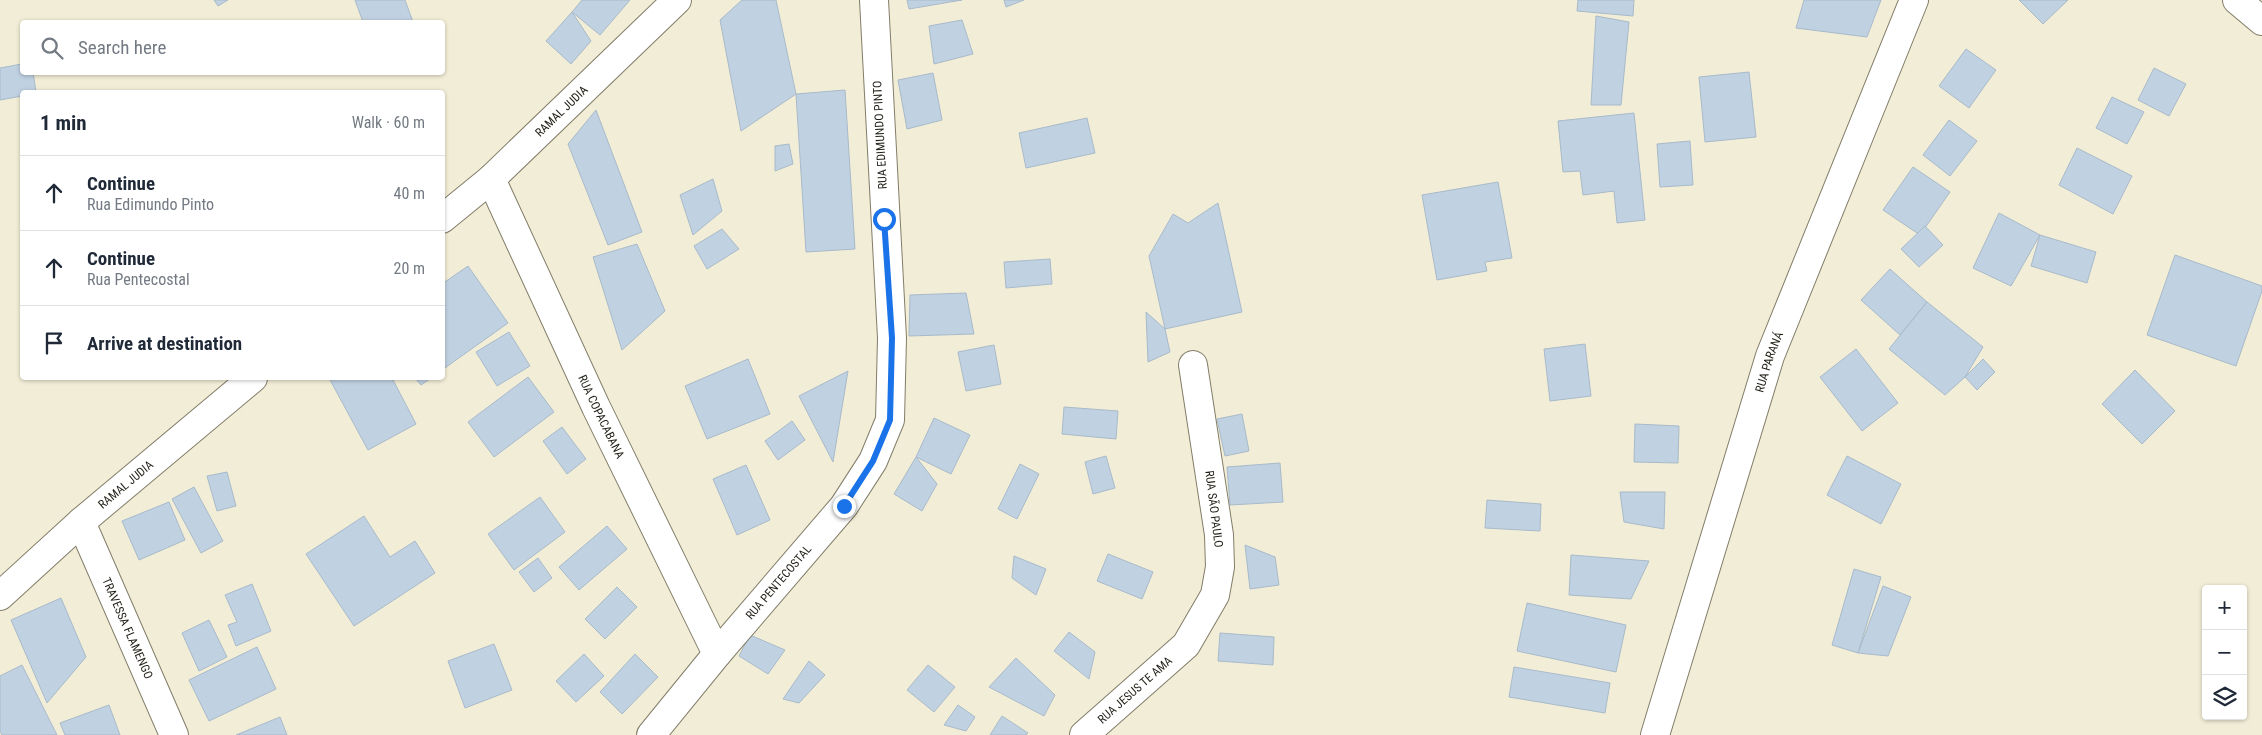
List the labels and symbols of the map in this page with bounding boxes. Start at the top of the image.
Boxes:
street label: RUA EDIMUNDO PINTO [870,80,890,190]
street label: RAMAL JUDIA [532,83,591,140]
route start [873,208,896,231]
street label: RUA PARANÁ [1752,329,1786,394]
street label: RUA COPACABANA [575,373,627,461]
street label: RAMAL JUDIA [95,458,156,512]
street label: RUA SÃO PAULO [1202,469,1228,548]
route end [833,495,856,518]
street label: RUA PENTECOSTAL [743,542,814,622]
street label: TRAVESSA FLAMENGO [99,575,156,681]
street label: RUA JESUS TE AMA [1095,654,1175,726]

